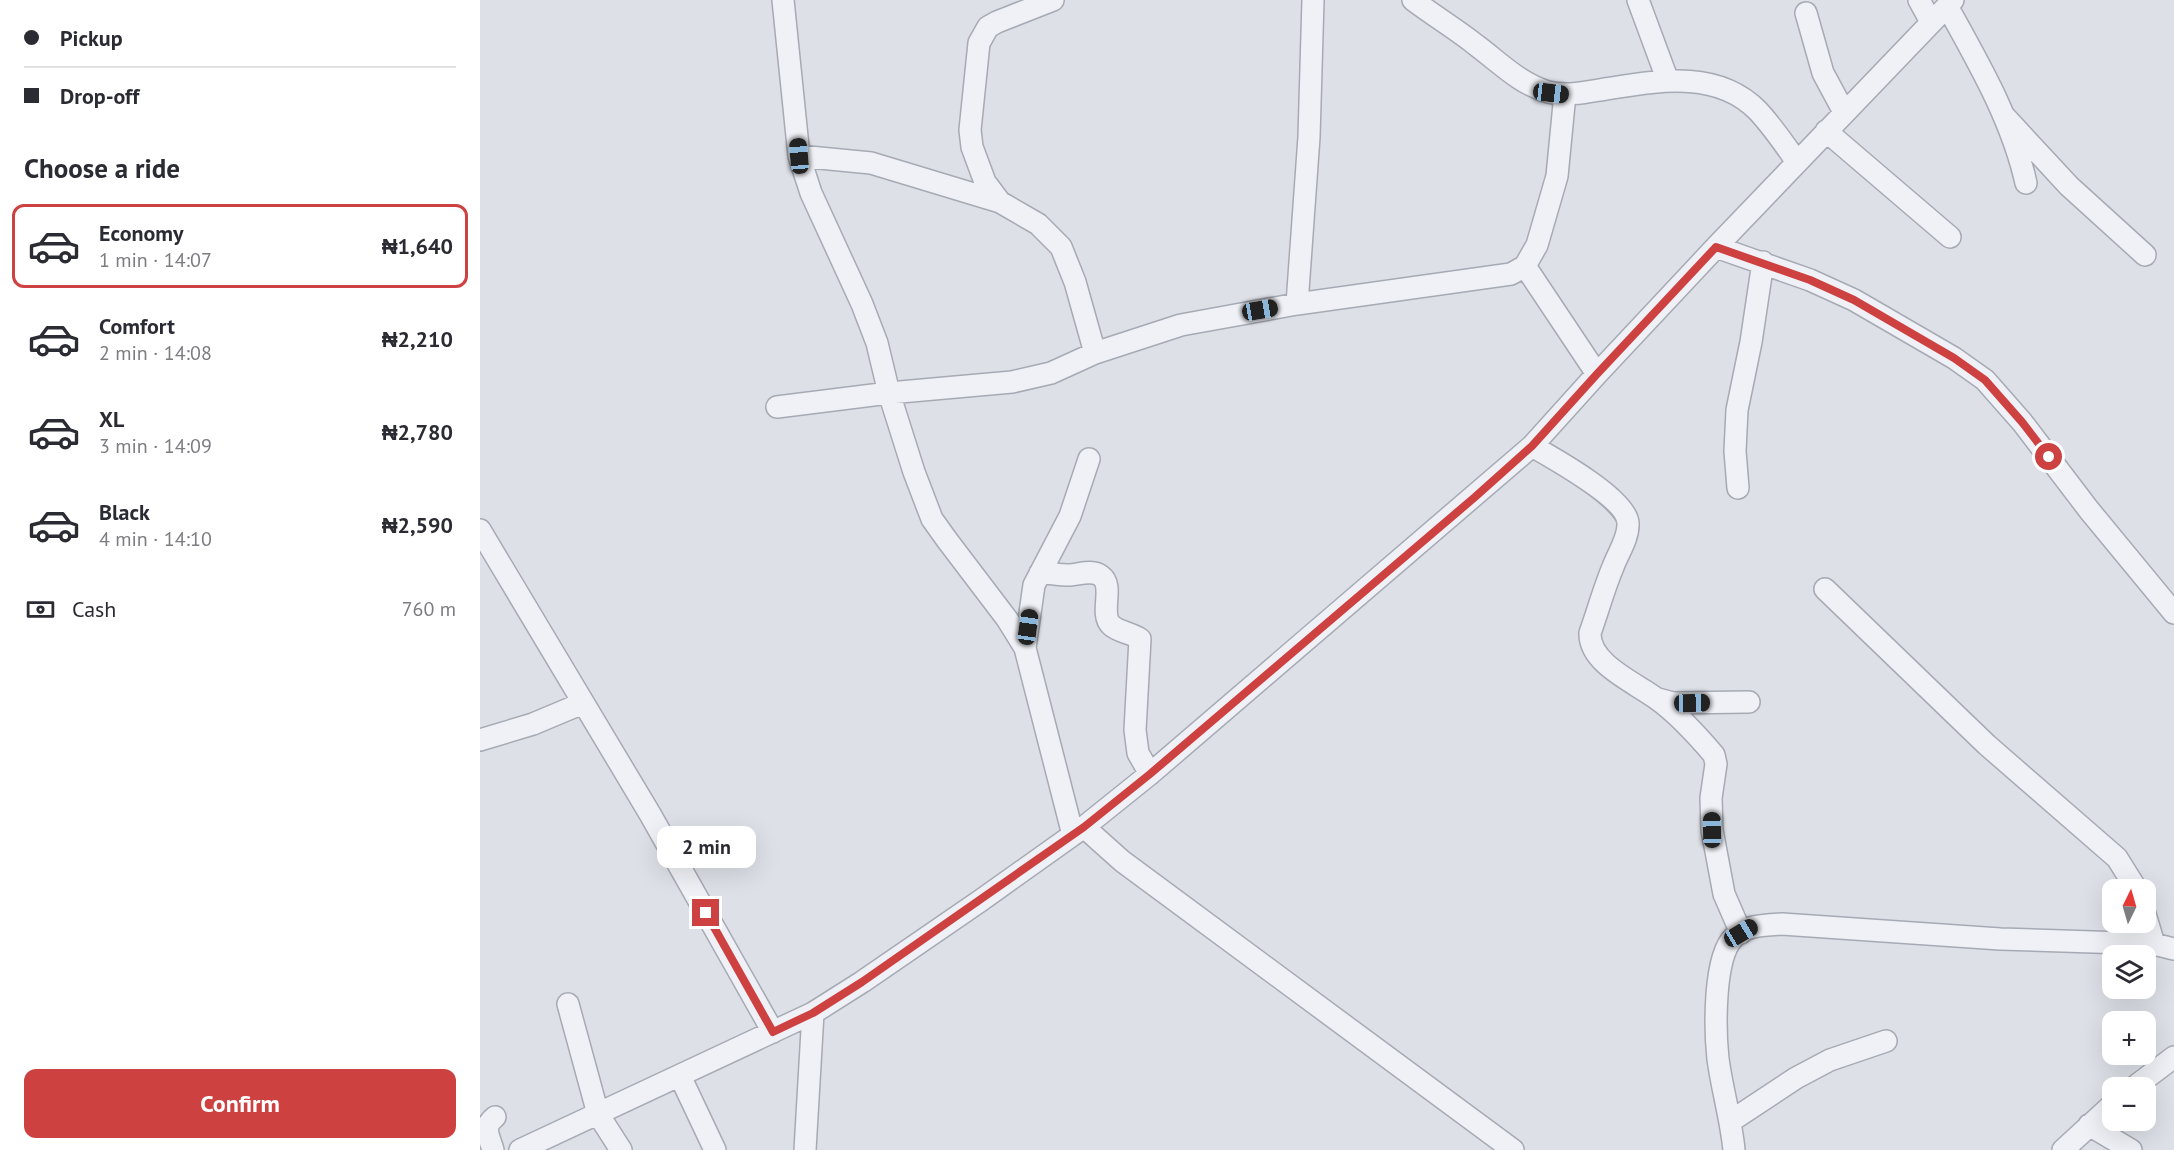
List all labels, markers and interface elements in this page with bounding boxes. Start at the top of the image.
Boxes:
text: Pickup [60,24,123,52]
text: Drop-off [60,82,139,110]
car [1532,82,1570,104]
car [788,137,810,175]
text: Choose a ride [24,151,180,185]
icon: car [27,219,81,273]
text: Economy [99,219,183,247]
text: ₦1,640 [382,232,453,260]
text: 1 min · 14:07 [99,247,212,273]
car [1241,298,1279,322]
icon: car [27,312,81,366]
text: Comfort [99,312,175,340]
text: ₦2,210 [382,325,453,353]
text: 2 min · 14:08 [99,340,212,366]
icon: car [27,405,81,459]
text: XL [99,405,124,433]
text: ₦2,780 [382,418,453,446]
text: 3 min · 14:09 [99,433,212,459]
route start [2035,443,2062,470]
icon: car [27,498,81,552]
text: Black [99,498,150,526]
text: ₦2,590 [382,511,453,539]
text: 4 min · 14:10 [99,526,212,552]
icon: cash [24,593,57,626]
text: Cash [72,595,116,623]
text: 760 m [402,596,456,622]
car [1017,608,1039,646]
car [1674,694,1710,712]
car [1703,812,1721,848]
callout: 2 min [656,826,756,868]
text: 2 min [682,834,731,860]
north arrow [2102,879,2156,933]
map controls [2102,879,2156,1131]
route end [692,899,719,926]
car [1721,916,1761,950]
button: layers [2102,945,2156,999]
button: + [2102,1011,2156,1065]
button: Confirm [24,1069,456,1138]
button: − [2102,1077,2156,1131]

